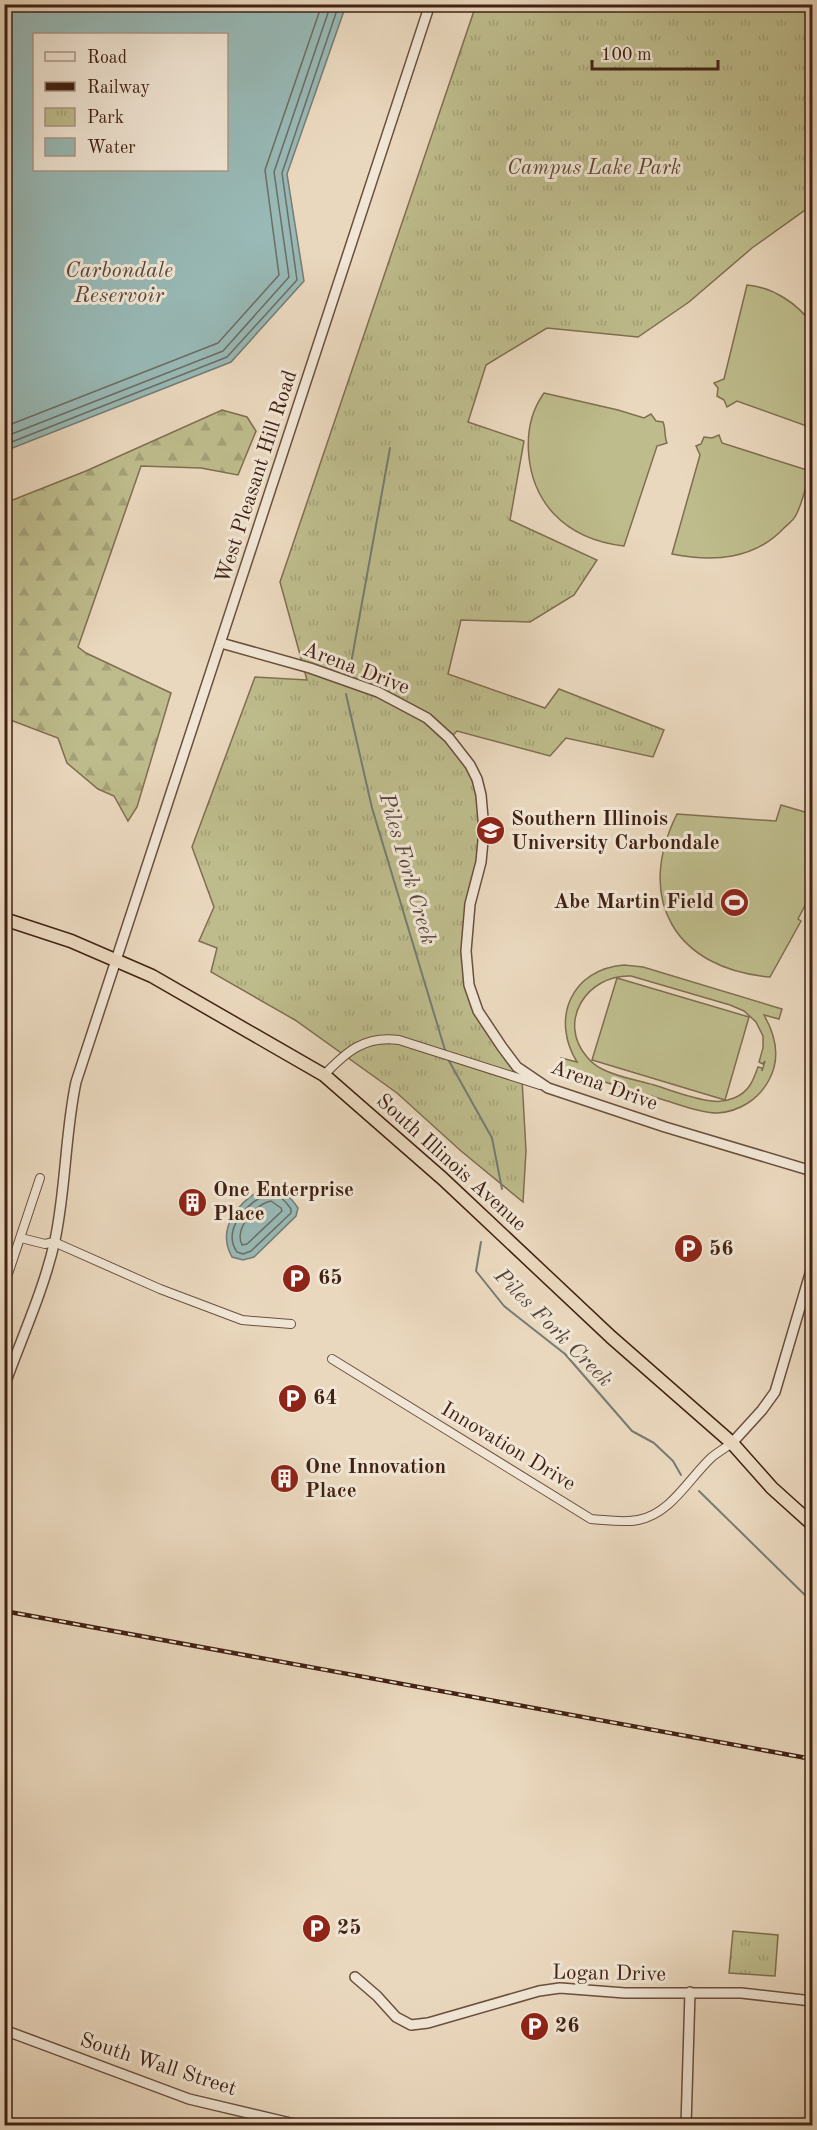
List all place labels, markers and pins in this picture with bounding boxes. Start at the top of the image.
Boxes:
place label: Southern Illinois University Carbondale [511,809,720,854]
school or university icon: Southern Illinois University Carbondale [474,815,506,847]
sports icon: Abe Martin Field [719,886,751,918]
place label: Abe Martin Field [553,892,714,913]
place label: One Enterprise Place [213,1180,354,1225]
building icon: One Enterprise Place [176,1186,208,1218]
parking icon: 56 [672,1233,704,1265]
place label: 56 [709,1239,733,1260]
parking icon: 65 [281,1262,313,1294]
place label: 65 [318,1268,342,1289]
parking icon: 64 [276,1382,308,1414]
place label: 64 [313,1388,337,1409]
place label: One Innovation Place [305,1457,446,1502]
building icon: One Innovation Place [268,1463,300,1495]
parking icon: 25 [300,1912,332,1944]
place label: 25 [337,1918,361,1939]
parking icon: 26 [518,2010,550,2042]
place label: 26 [555,2016,579,2037]

